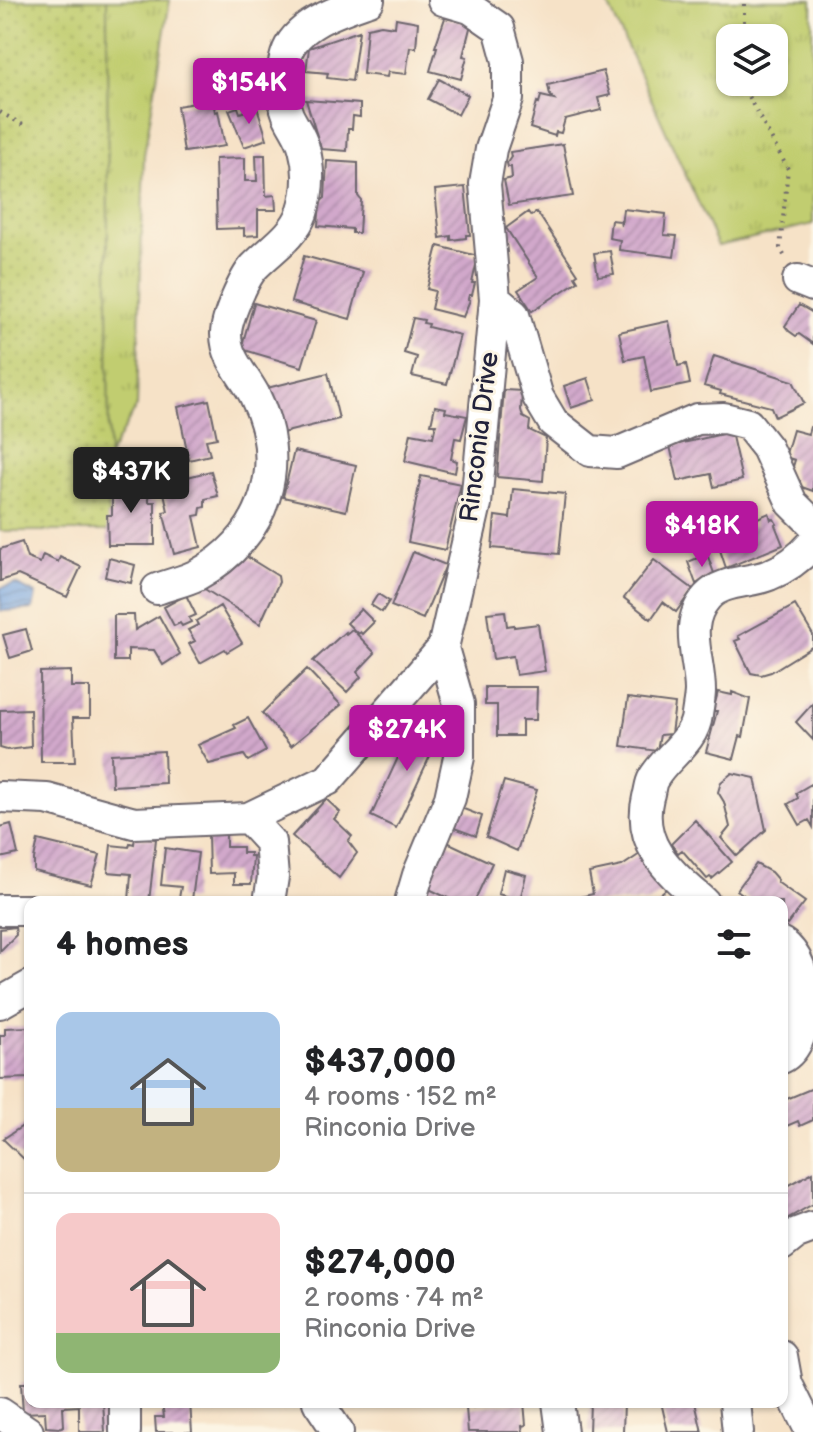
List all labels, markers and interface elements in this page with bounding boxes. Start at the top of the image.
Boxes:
map controls [716,24,788,96]
button: layers [716,24,788,96]
pin: $154K [193,58,305,126]
text: $154K [211,68,287,99]
street label: Rinconia Drive [454,350,506,524]
pin: $437K [75,447,187,515]
text: $437K [91,457,171,488]
pin: $418K [646,501,758,569]
text: $418K [664,511,740,542]
pin: $274K [351,705,463,773]
text: $274K [367,715,447,746]
icon: filters [712,922,756,966]
text: 4 homes [56,924,188,965]
text: $437,000 [304,1041,456,1082]
icon: home [120,1044,216,1140]
text: 4 rooms · 152 m² [304,1082,497,1113]
text: Rinconia Drive [304,1113,475,1144]
text: $274,000 [304,1242,456,1283]
icon: home [120,1245,216,1341]
text: 2 rooms · 74 m² [304,1283,484,1314]
text: Rinconia Drive [304,1314,475,1345]

